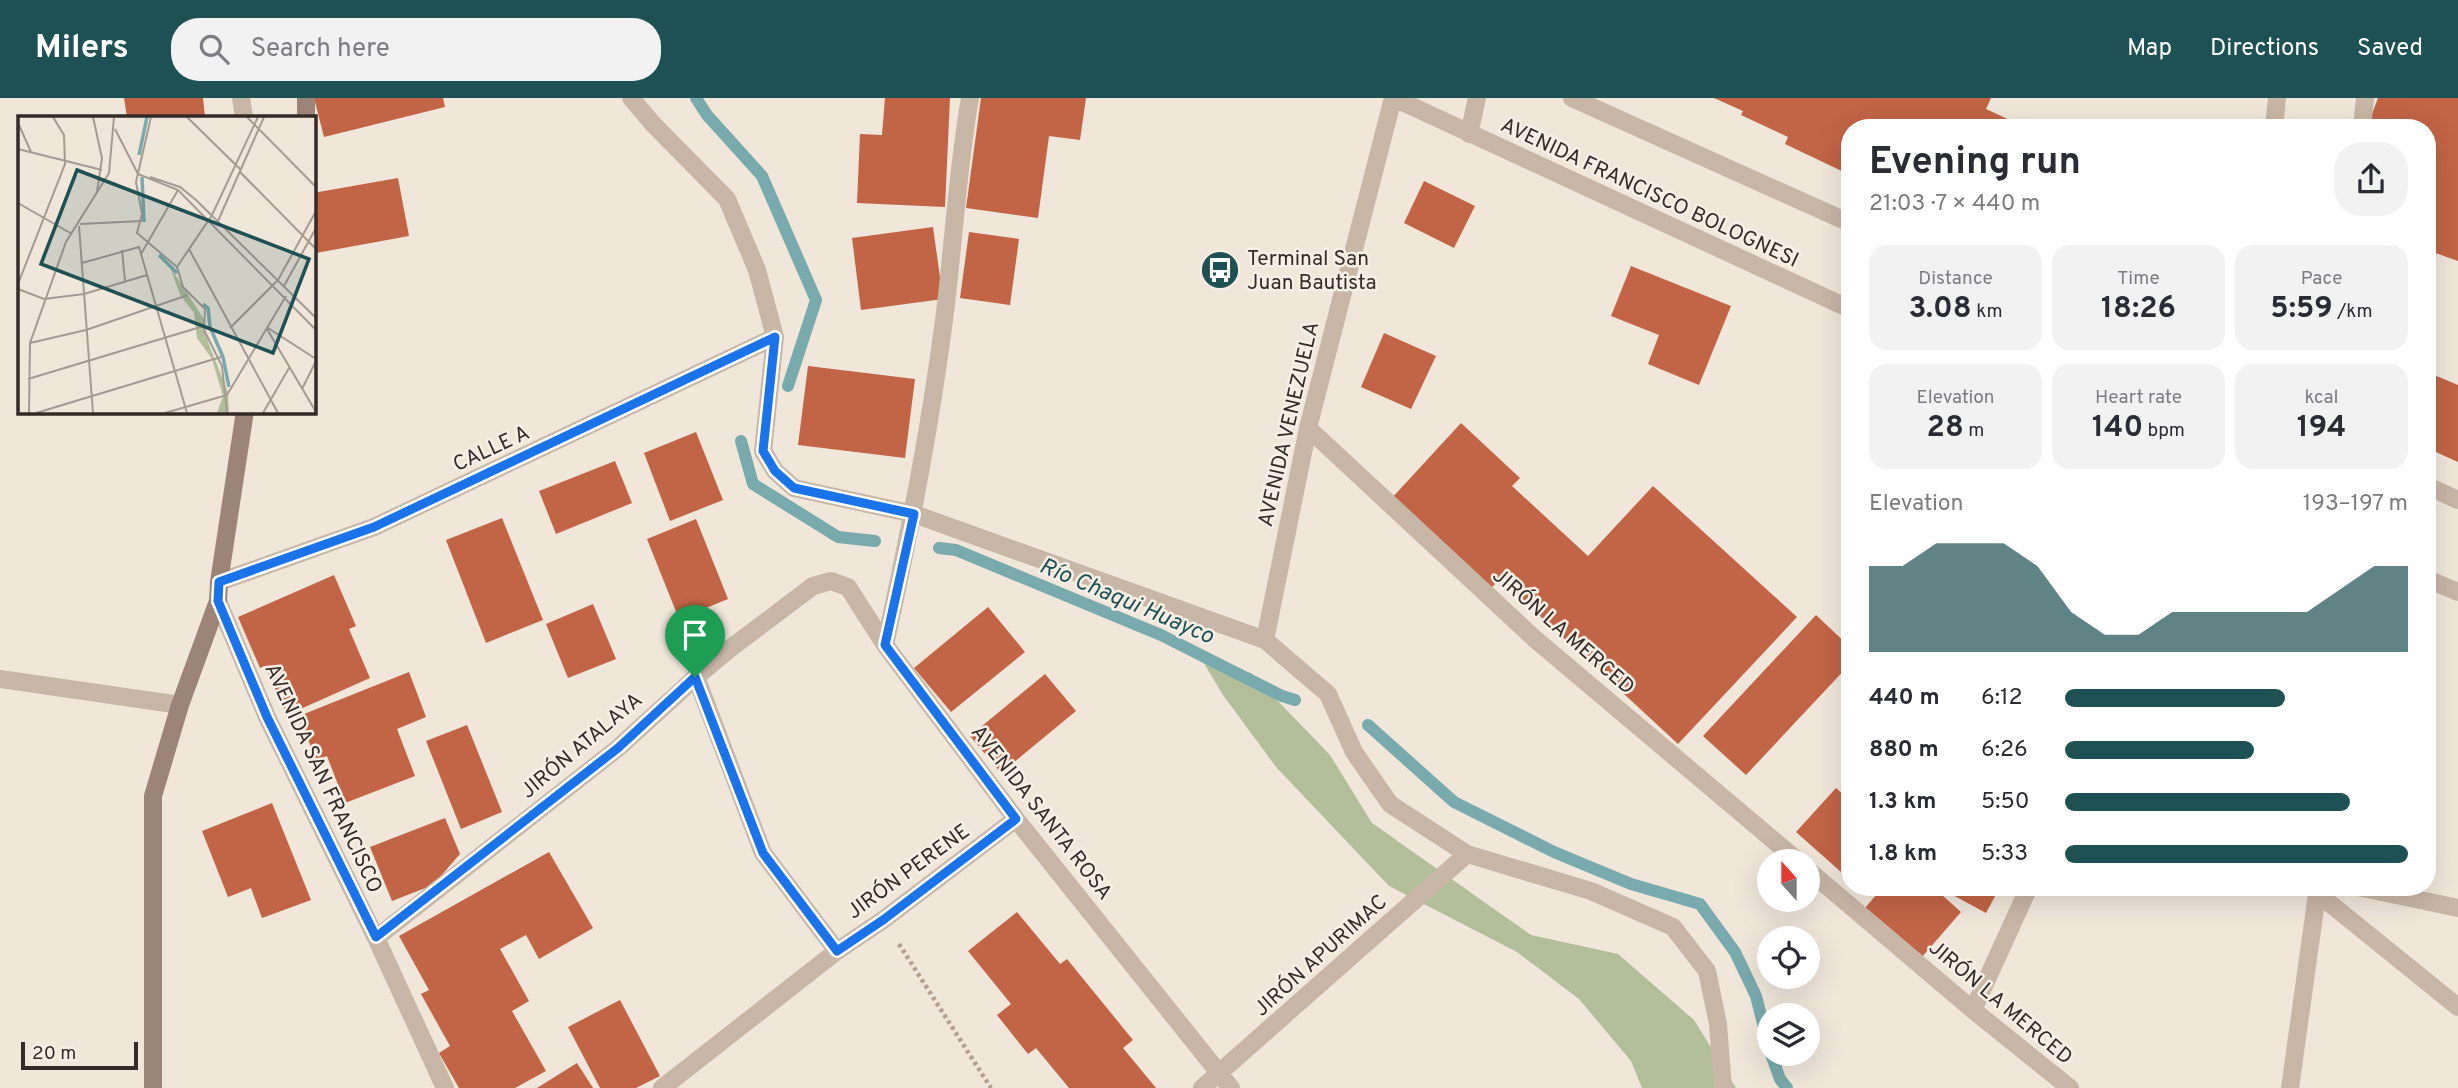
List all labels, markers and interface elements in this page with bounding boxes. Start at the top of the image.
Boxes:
search box [171,18,661,81]
text: Milers [35,28,129,70]
icon: search [195,30,233,68]
text: Search here [251,33,390,66]
text: Map [2127,34,2172,64]
text: Directions [2210,34,2319,64]
text: Saved [2357,34,2423,64]
street label: AVENIDA FRANCISCO BOLOGNESI [1496,112,1803,274]
inset map [18,116,315,413]
text: Evening run [1869,139,2081,188]
button: share [2334,142,2408,216]
text: 21:03 · 7 × 440 m [1869,190,2040,219]
place label: Terminal San Juan Bautista [1247,246,1377,297]
bus stop icon: Terminal San Juan Bautista [1199,249,1241,291]
text: Distance [1918,267,1993,291]
text: Time [2117,267,2160,291]
text: Pace [2301,267,2342,291]
text: 3.08 [1909,291,1972,328]
text: 18:26 [2101,291,2176,328]
text: 5:59 [2270,291,2333,328]
text: km [1972,300,2002,324]
text: /km [2333,300,2373,324]
street label: AVENIDA VENEZUELA [1253,319,1326,530]
text: Elevation [1916,386,1995,410]
text: Heart rate [2095,386,2182,410]
text: kcal [2305,386,2338,410]
text: 28 [1927,410,1964,447]
text: 140 [2092,410,2143,447]
text: 194 [2297,410,2346,447]
text: m [1964,419,1984,443]
text: bpm [2143,419,2185,443]
street label: CALLE A [449,420,534,479]
text: Elevation [1869,490,1964,519]
text: 193–197 m [2303,490,2408,519]
water label: Río Chaqui Huayco [1035,553,1218,652]
street label: JIRÓN LA MERCED [1486,562,1640,701]
pin [665,605,725,677]
icon: arrive [676,616,714,654]
street label: AVENIDA SAN FRANCISCO [257,659,388,898]
text: 440 m [1869,684,1940,713]
text: 6:12 [1981,684,2023,713]
street label: JIRÓN ATALAYA [515,686,649,805]
street label: AVENIDA SANTA ROSA [964,720,1118,906]
text: 880 m [1869,736,1939,765]
text: 6:26 [1981,736,2028,765]
text: 1.3 km [1869,788,1936,817]
text: 5:50 [1981,788,2029,817]
street label: JIRÓN PERENE [841,818,976,926]
text: 1.8 km [1869,840,1937,869]
text: 5:33 [1981,840,2028,869]
north arrow [1757,849,1820,912]
map controls [1757,849,1820,1066]
street label: JIRÓN APURIMAC [1248,889,1393,1023]
button: locate [1757,926,1820,989]
street label: JIRÓN LA MERCED [1923,934,2078,1071]
button: layers [1757,1003,1820,1066]
scale bar [21,1039,138,1071]
text: 20 m [32,1042,76,1066]

